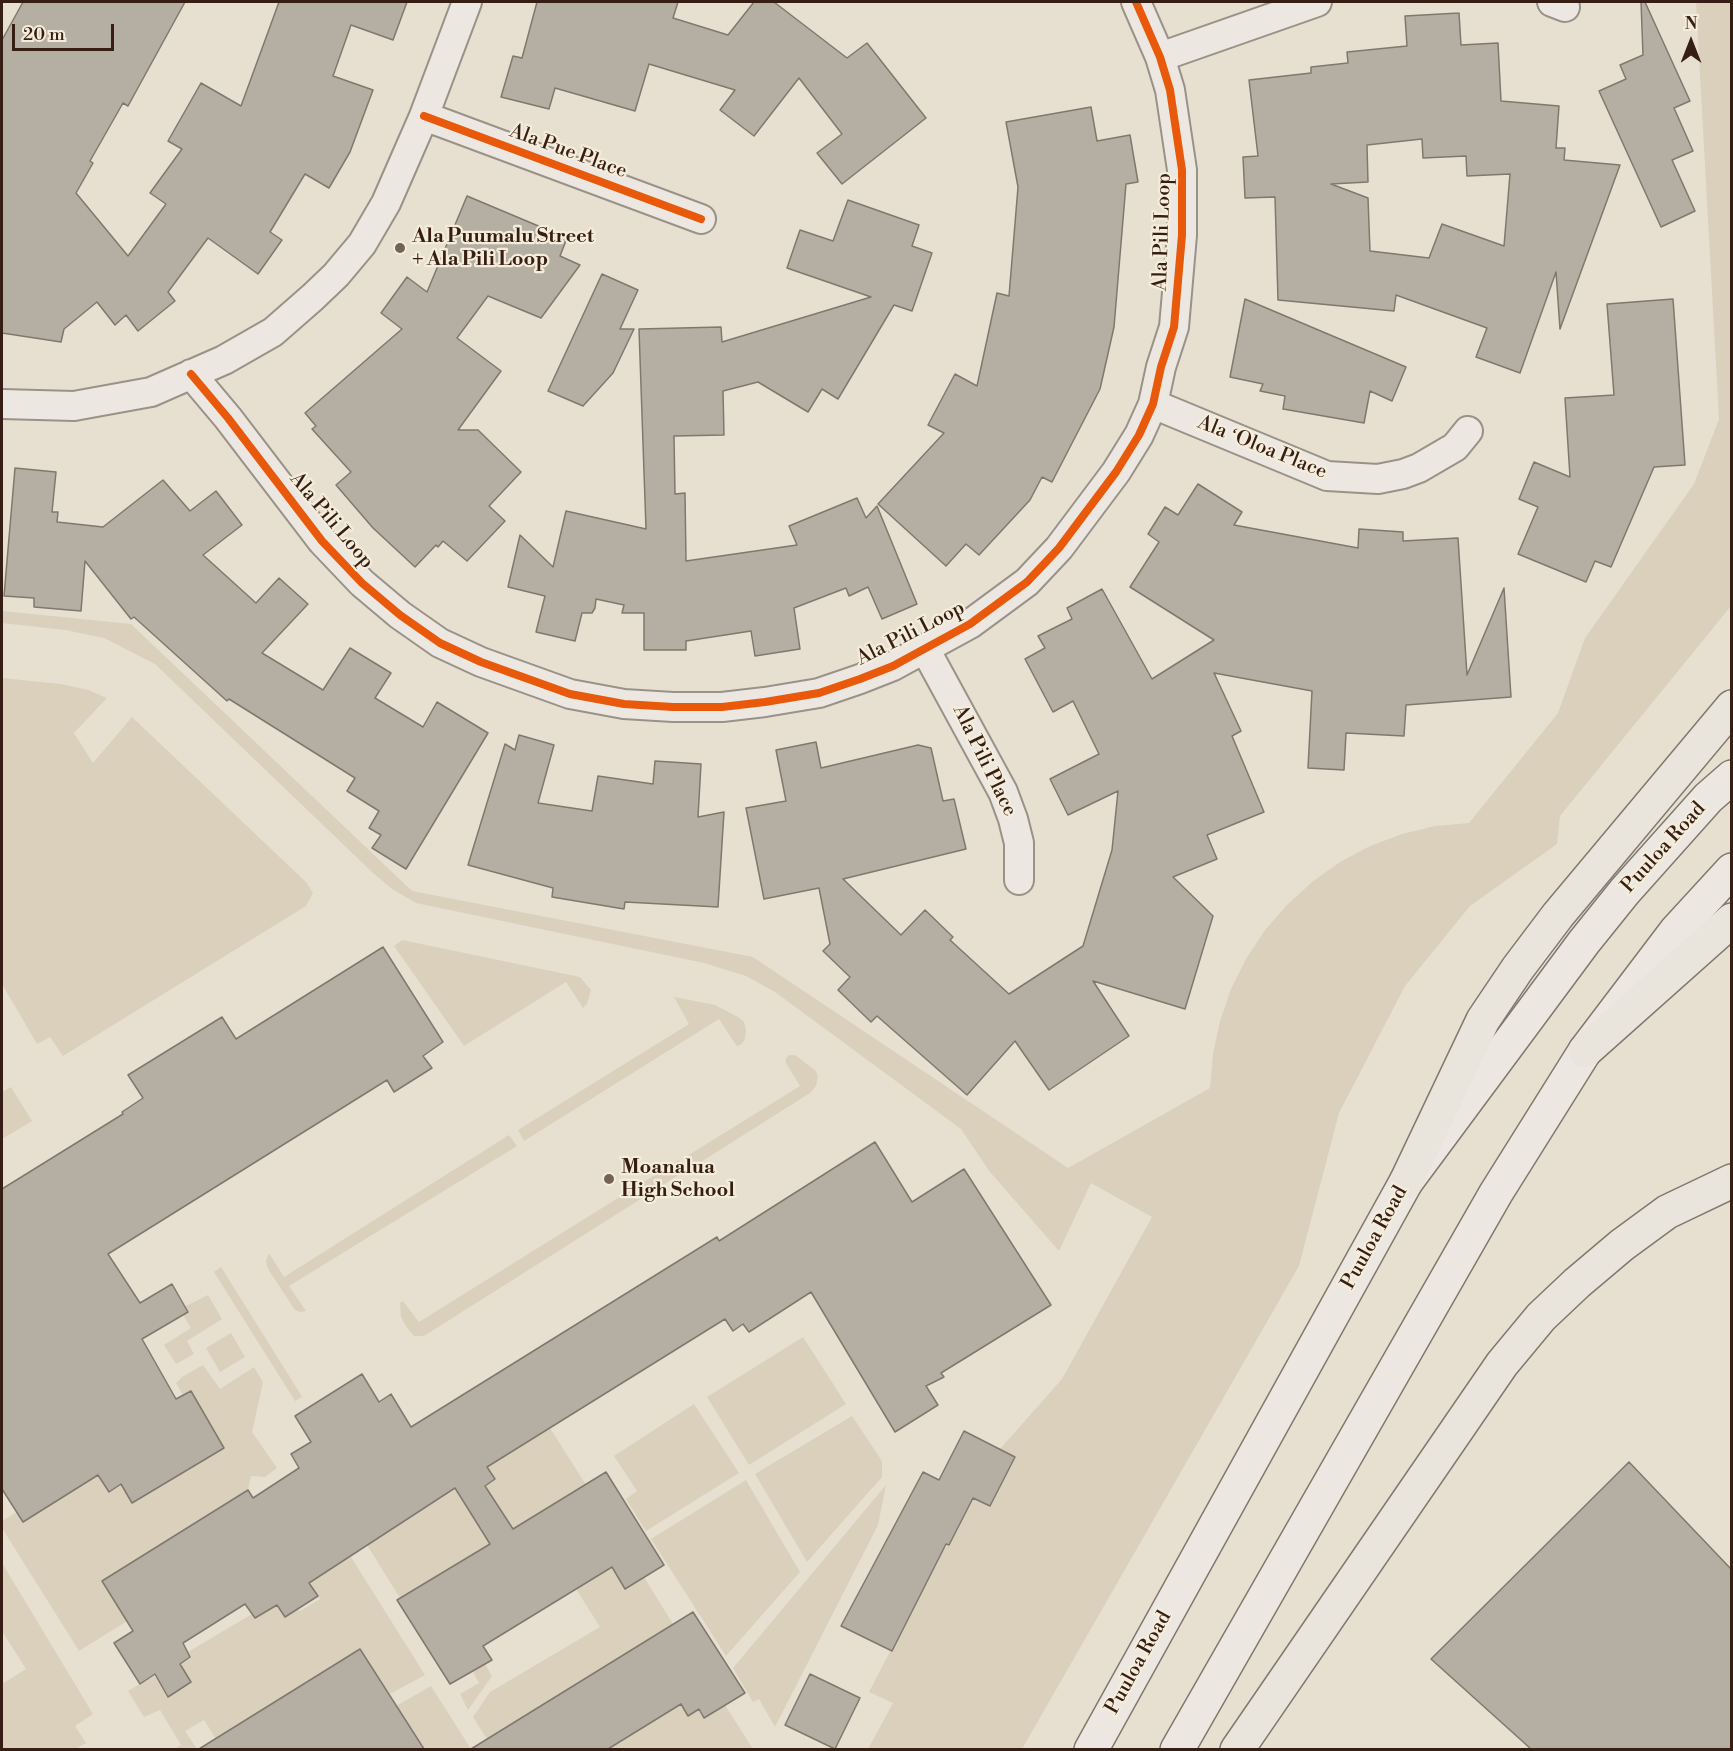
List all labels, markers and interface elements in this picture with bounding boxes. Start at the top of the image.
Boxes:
scale bar [15,12,117,50]
north arrow [1661,12,1721,72]
text: N [1685,14,1697,34]
text: 20 m [23,23,65,46]
street label: Ala Pue Place [506,120,630,184]
street label: Ala Pili Loop [1149,173,1177,291]
place label: Ala Puumalu Street + Ala Pili Loop [412,225,594,272]
marker: Ala Puumalu Street + Ala Pili Loop [393,241,407,255]
street label: Ala ʻOloa Place [1194,411,1330,485]
street label: Ala Pili Loop [284,468,378,574]
street label: Ala Pili Loop [853,597,969,671]
street label: Ala Pili Place [947,701,1021,821]
street label: Puuloa Road [1617,797,1711,899]
place label: Moanalua High School [621,1156,735,1203]
marker: Moanalua High School [602,1172,616,1186]
street label: Puuloa Road [1337,1182,1413,1294]
street label: Puuloa Road [1101,1607,1177,1719]

